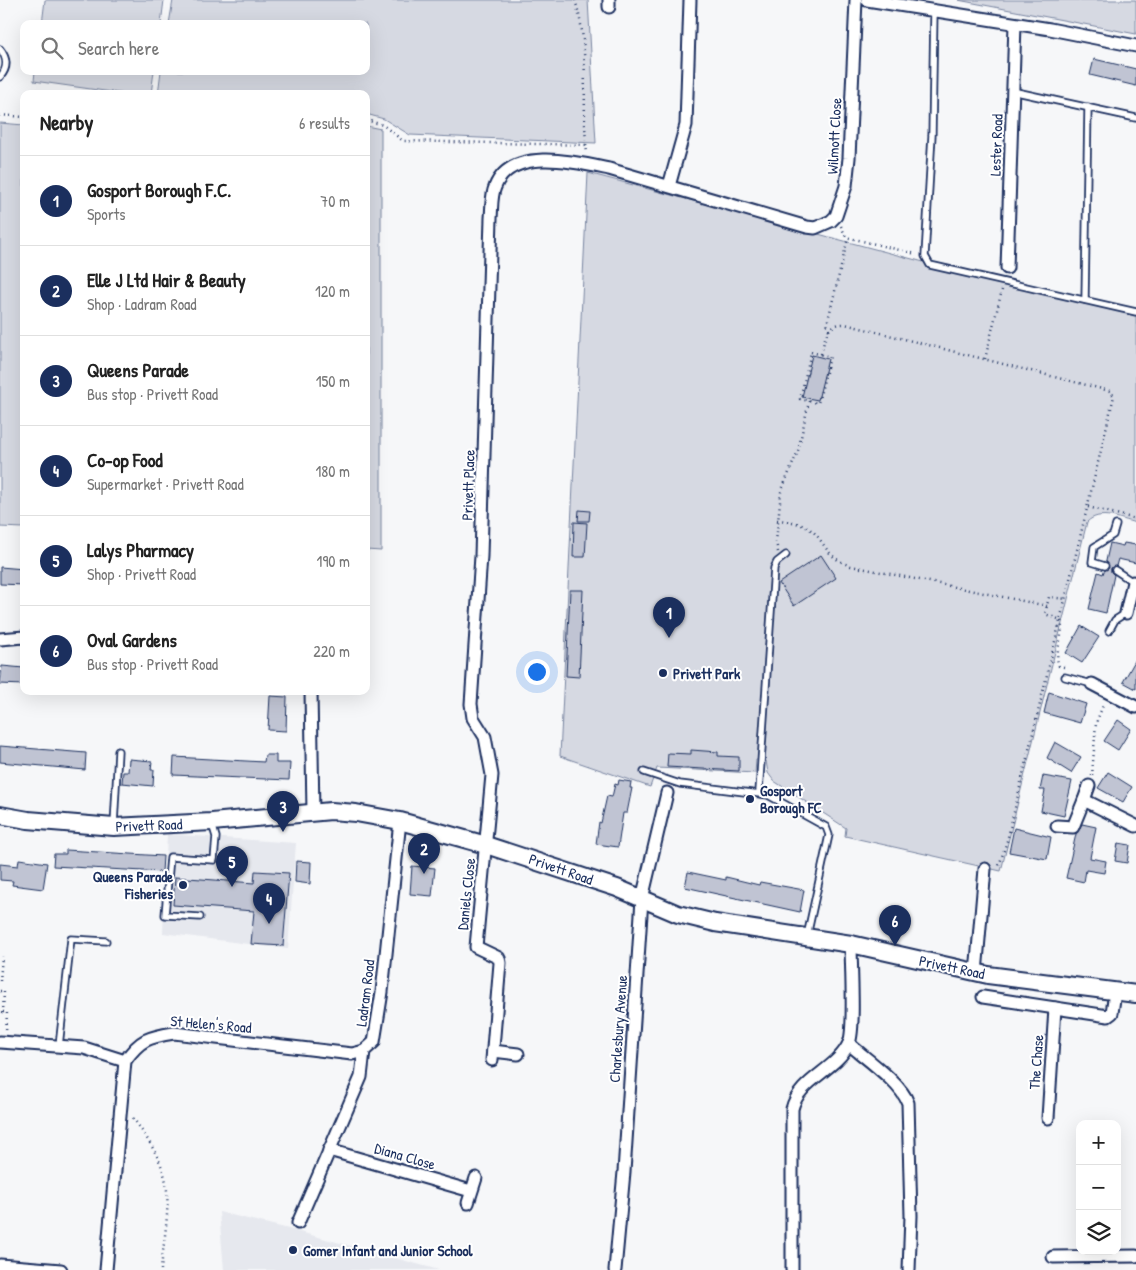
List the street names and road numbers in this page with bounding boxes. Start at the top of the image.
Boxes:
street label: Wilmott Close [822,97,846,175]
street label: Lester Road [984,113,1008,176]
street label: Privett Place [456,449,480,521]
street label: Privett Road [115,813,183,837]
street label: Privett Road [526,848,596,890]
street label: Daniels Close [452,857,480,931]
street label: Privett Road [917,950,987,984]
street label: Ladram Road [350,958,380,1028]
street label: Charlesbury Avenue [604,975,632,1083]
street label: St Helen's Road [169,1010,253,1038]
street label: The Chase [1024,1034,1048,1090]
street label: Diana Close [372,1137,438,1175]

